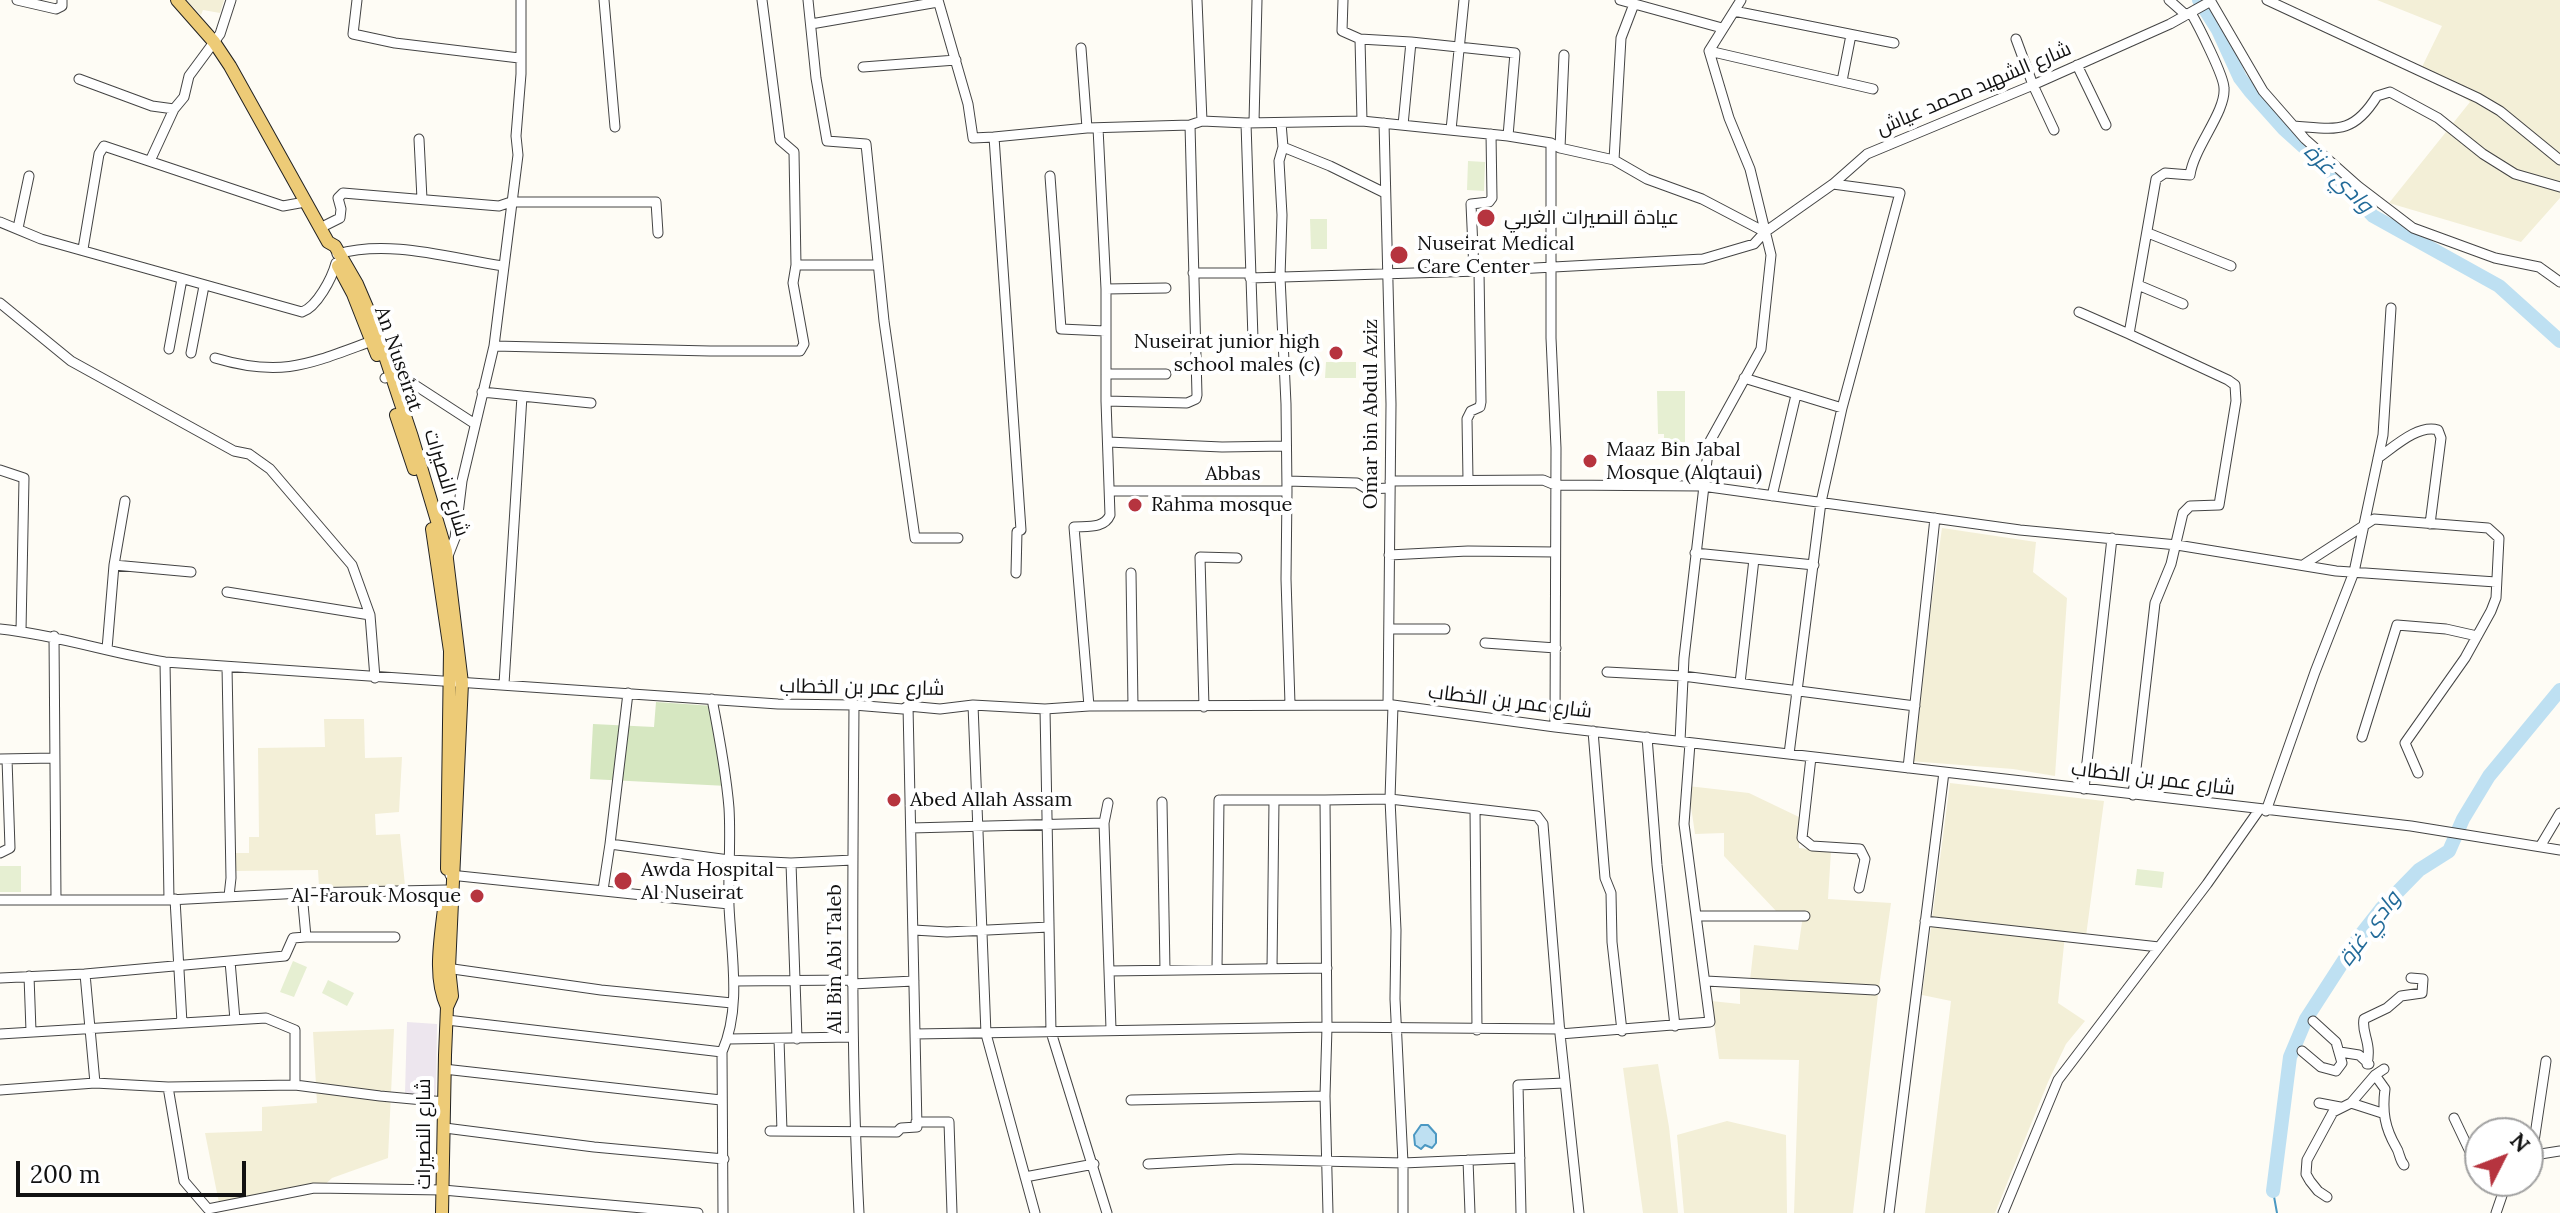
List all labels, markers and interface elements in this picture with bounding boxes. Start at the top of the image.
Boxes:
street label: شارع الشهيد محمد عياش [1873,37,2075,141]
water label: وادي غزة [2298,139,2378,219]
place label: عيادة النصيرات الغربي [1504,206,1679,230]
marker: عيادة النصيرات الغربي [1475,207,1497,229]
place label: Nuseirat Medical Care Center [1417,232,1574,279]
marker: Nuseirat Medical Care Center [1388,244,1410,266]
street label: An Nuseirat [369,303,427,415]
street label: Omar bin Abdul Aziz [1359,319,1383,509]
place label: Nuseirat junior high school males (c) [1134,330,1320,377]
marker: Nuseirat junior high school males (c) [1327,344,1345,362]
street label: شارع النصيرات [418,426,474,540]
place label: Maaz Bin Jabal Mosque (Alqtaui) [1606,438,1762,485]
marker: Maaz Bin Jabal Mosque (Alqtaui) [1581,452,1599,470]
street label: Abbas [1205,462,1261,486]
place label: Rahma mosque [1151,493,1292,517]
marker: Rahma mosque [1126,496,1144,514]
street label: شارع عمر بن الخطاب [779,675,945,701]
street label: شارع عمر بن الخطاب [1427,680,1593,724]
street label: شارع عمر بن الخطاب [2070,757,2236,801]
place label: Abed Allah Assam [910,788,1072,812]
marker: Abed Allah Assam [885,791,903,809]
place label: Awda Hospital Al Nuseirat [641,858,774,905]
marker: Awda Hospital Al Nuseirat [612,870,634,892]
place label: Al-Farouk Mosque [291,884,461,908]
street label: Ali Bin Abi Taleb [823,884,847,1034]
marker: Al-Farouk Mosque [468,887,486,905]
water label: وادي غزة [2333,887,2407,971]
street label: شارع النصيرات [412,1079,436,1189]
north arrow [2464,1117,2544,1197]
text: N [2504,1127,2536,1158]
scale bar [20,1145,250,1195]
text: 200 m [30,1159,100,1190]

